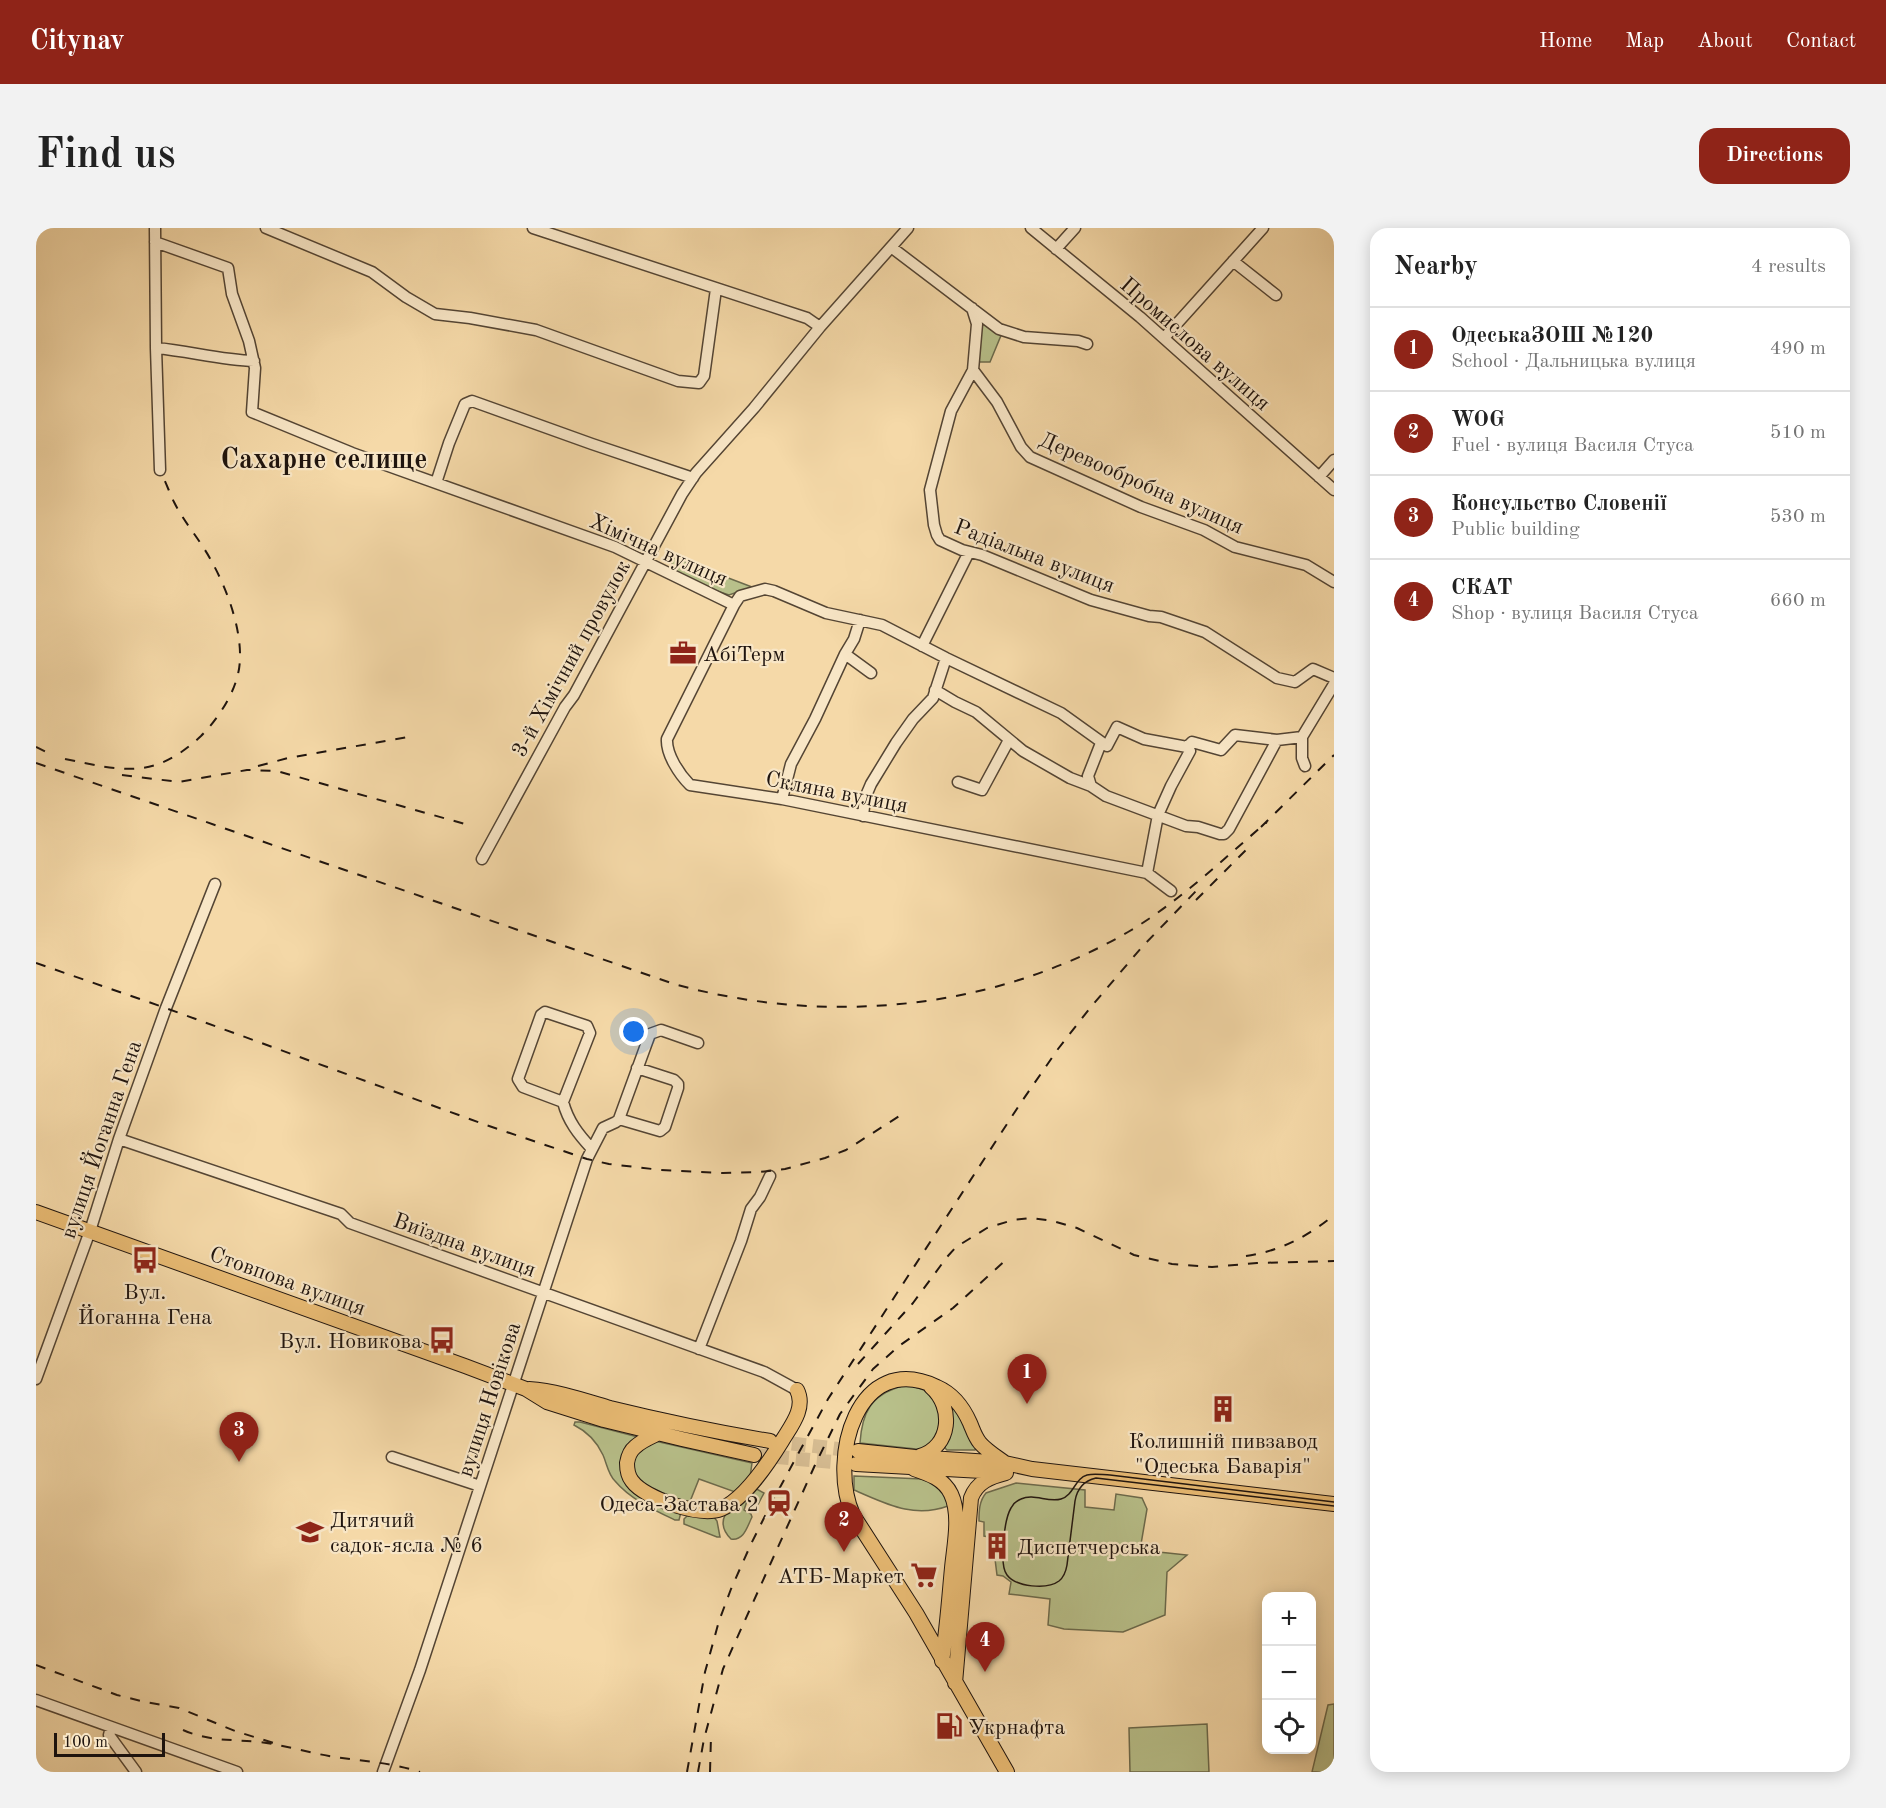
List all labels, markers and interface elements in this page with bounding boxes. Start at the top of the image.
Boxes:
text: Citynav [30,28,125,56]
text: Home [1539,31,1592,52]
text: Map [1625,31,1664,52]
text: About [1697,31,1753,52]
text: Contact [1786,31,1856,52]
button: Directions [1699,128,1850,184]
text: Find us [36,135,175,177]
text: Nearby [1394,254,1478,280]
text: 4 results [1751,257,1826,277]
street label: Промислова вулиця [1115,274,1274,415]
text: ОдеськаЗОШ №120 [1451,325,1653,347]
text: 1 [1408,339,1419,359]
text: 490 m [1770,339,1826,359]
text: School · Дальницька вулиця [1451,352,1696,372]
text: WOG [1451,409,1505,431]
text: 2 [1408,423,1419,443]
text: 510 m [1770,423,1826,443]
street label: Деревообробна вулиця [1036,429,1247,539]
text: Fuel · вулиця Василя Стуса [1451,436,1694,456]
district label: Сахарне селище [221,446,427,475]
text: Консульство Словенії [1451,493,1667,515]
text: 3 [1408,507,1419,527]
text: 530 m [1770,507,1826,527]
street label: Хімічна вулиця [586,511,731,591]
street label: Радіальна вулиця [951,516,1118,598]
text: Public building [1451,520,1580,540]
street label: 3-й Хімічний провулок [509,557,635,761]
text: СКАТ [1451,577,1512,599]
text: 4 [1408,591,1419,611]
text: 660 m [1770,591,1826,611]
text: Shop · вулиця Василя Стуса [1451,604,1699,624]
office icon: АбіТерм [668,638,698,668]
place label: АбіТерм [703,644,785,666]
street label: Скляна вулиця [763,768,910,818]
your location [619,1017,648,1046]
street label: вулиця Йоганна Гена [54,1036,146,1242]
street label: Виїздна вулиця [390,1210,539,1282]
street label: Стовпова вулиця [206,1243,368,1320]
bus stop icon: Вул. Йоганна Гена [130,1245,160,1275]
place label: Вул. Йоганна Гена [78,1282,212,1329]
street label: вулиця Новікова [454,1319,525,1480]
bus stop icon: Вул. Новикова [427,1325,457,1355]
place label: Вул. Новикова [279,1331,422,1353]
pin: 1 [1008,1354,1046,1404]
building icon: Колишній пивзавод "Одеська Баварія" [1208,1394,1238,1424]
pin: 3 [220,1412,258,1462]
place label: Колишній пивзавод "Одеська Баварія" [1128,1431,1318,1478]
station icon: Одеса-Застава 2 [764,1488,794,1518]
place label: Одеса-Застава 2 [599,1494,759,1516]
pin: 2 [824,1502,864,1552]
place label: Дитячий садок-ясла № 6 [330,1510,483,1557]
school or university icon: Дитячий садок-ясла № 6 [295,1517,325,1547]
building icon: Диспетчерська [982,1531,1012,1561]
place label: Диспетчерська [1017,1537,1161,1559]
supermarket icon: АТБ-Маркет [909,1560,939,1590]
place label: АТБ-Маркет [777,1566,904,1588]
map controls [1262,1592,1316,1754]
button: + [1262,1592,1316,1646]
pin: 4 [966,1622,1004,1672]
button: − [1262,1646,1316,1700]
button: locate [1262,1700,1316,1754]
fuel station icon: Укрнафта [934,1711,964,1741]
place label: Укрнафта [969,1717,1065,1739]
scale bar [54,1730,165,1758]
text: 100 m [63,1735,108,1751]

